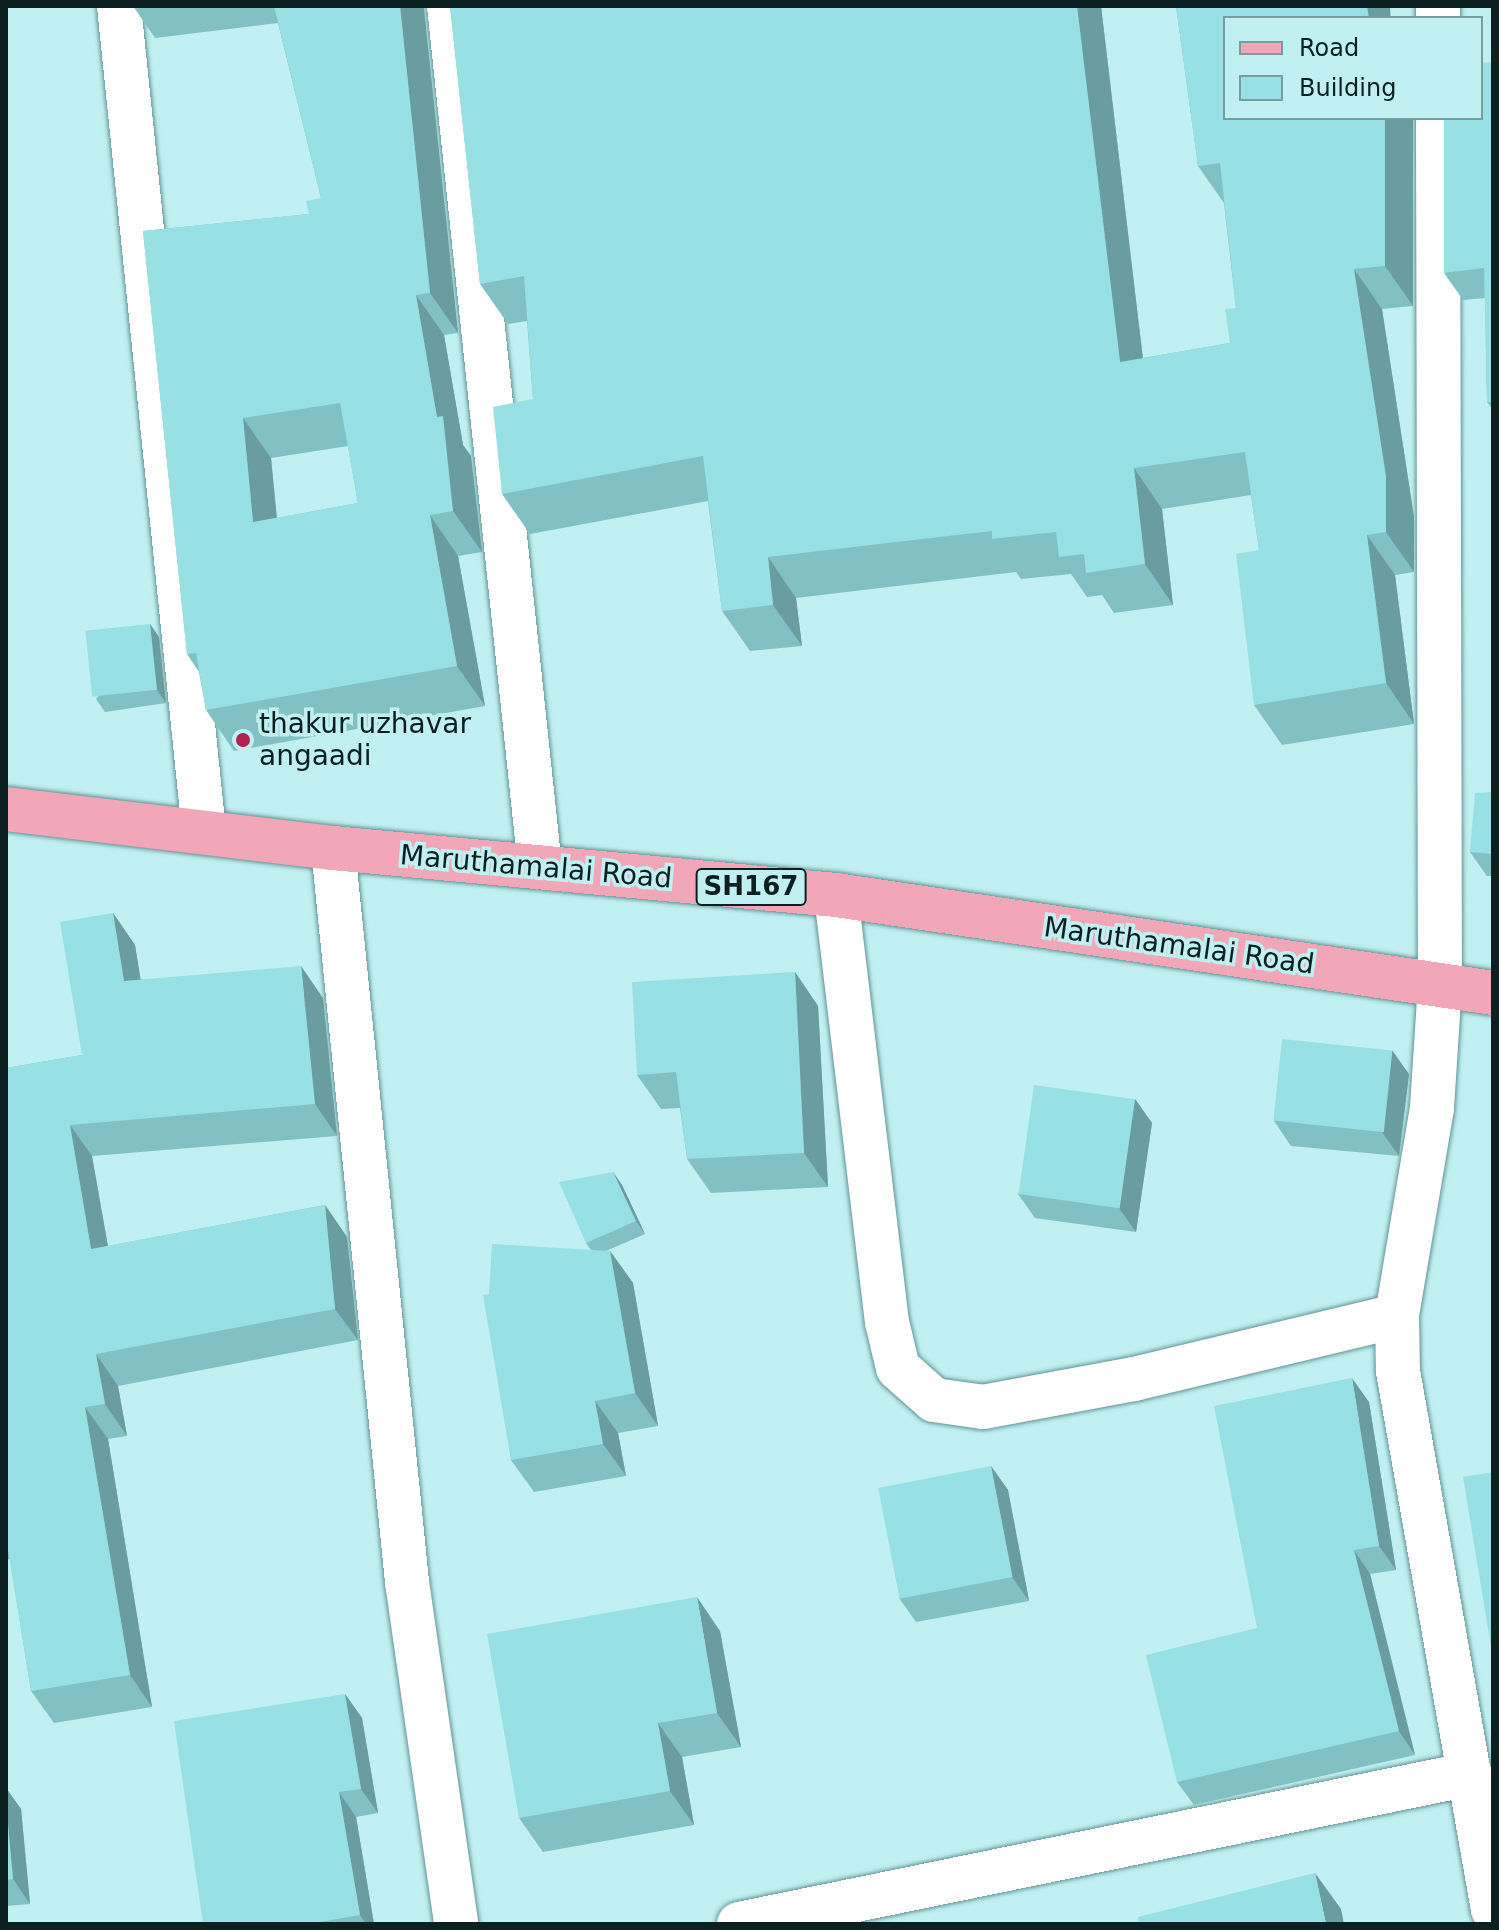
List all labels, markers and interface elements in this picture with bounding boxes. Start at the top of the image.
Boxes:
legend [1223,16,1483,120]
text: Road [1299,34,1359,62]
text: Building [1299,74,1396,102]
place label: thakur uzhavar angaadi [259,707,471,773]
marker: thakur uzhavar angaadi [234,731,252,749]
street label: Maruthamalai Road [399,838,673,896]
road number: SH167 [695,865,807,909]
street label: Maruthamalai Road [1042,910,1316,982]

